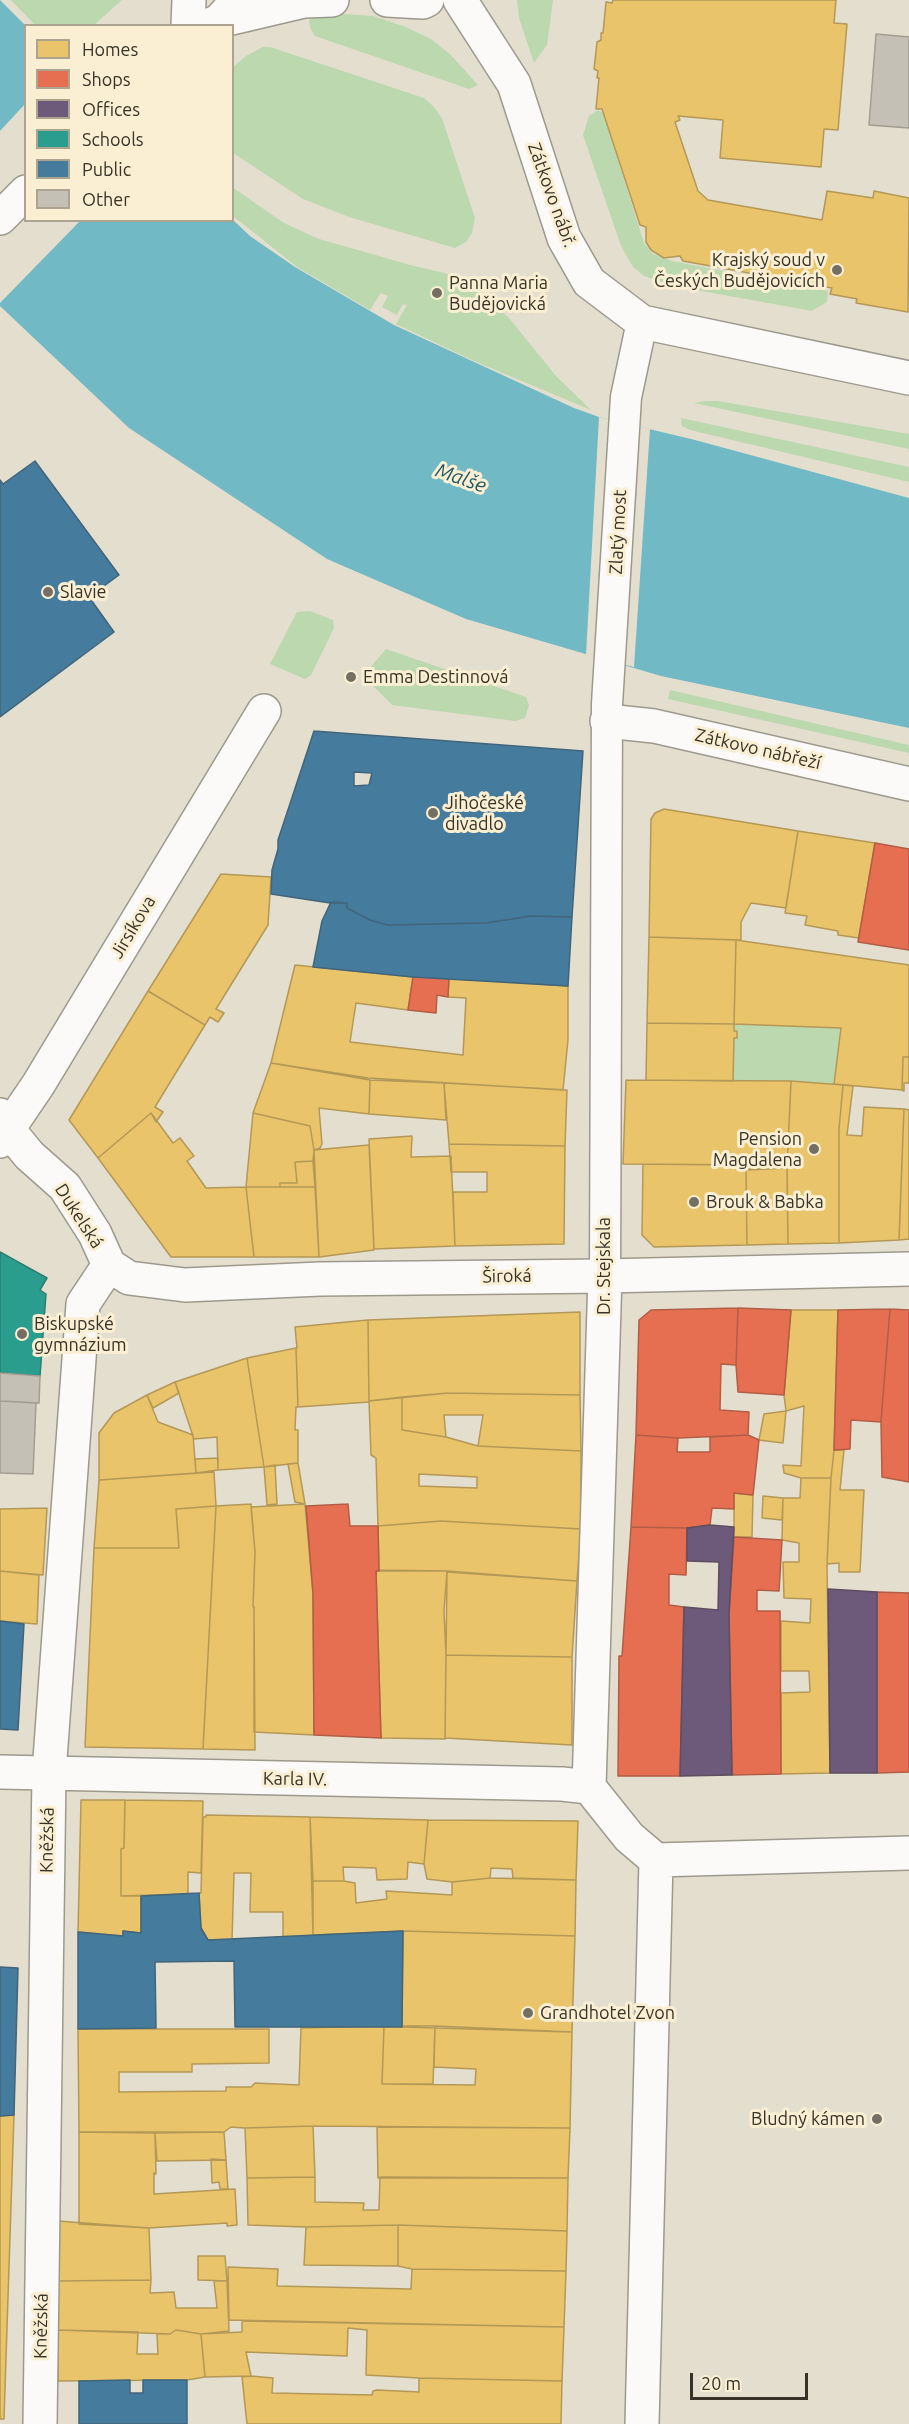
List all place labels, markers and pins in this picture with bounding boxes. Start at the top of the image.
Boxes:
place label: Krajský soud v Českých Budějovicích [654,249,825,292]
marker: Krajský soud v Českých Budějovicích [830,263,844,277]
place label: Panna Maria Budějovická [449,272,548,314]
marker: Panna Maria Budějovická [430,286,444,300]
place label: Slavie [60,581,107,603]
marker: Slavie [41,585,55,599]
place label: Emma Destinnová [363,666,509,688]
marker: Emma Destinnová [344,670,358,684]
place label: Jihočeské divadlo [445,792,524,834]
marker: Jihočeské divadlo [426,806,440,820]
place label: Pension Magdalena [713,1128,802,1170]
marker: Pension Magdalena [807,1142,821,1156]
place label: Brouk & Babka [706,1191,824,1213]
marker: Brouk & Babka [687,1195,701,1209]
place label: Biskupské gymnázium [34,1313,127,1356]
marker: Biskupské gymnázium [15,1327,29,1341]
place label: Grandhotel Zvon [540,2002,675,2024]
marker: Grandhotel Zvon [521,2006,535,2020]
place label: Bludný kámen [751,2108,865,2130]
marker: Bludný kámen [870,2112,884,2126]

